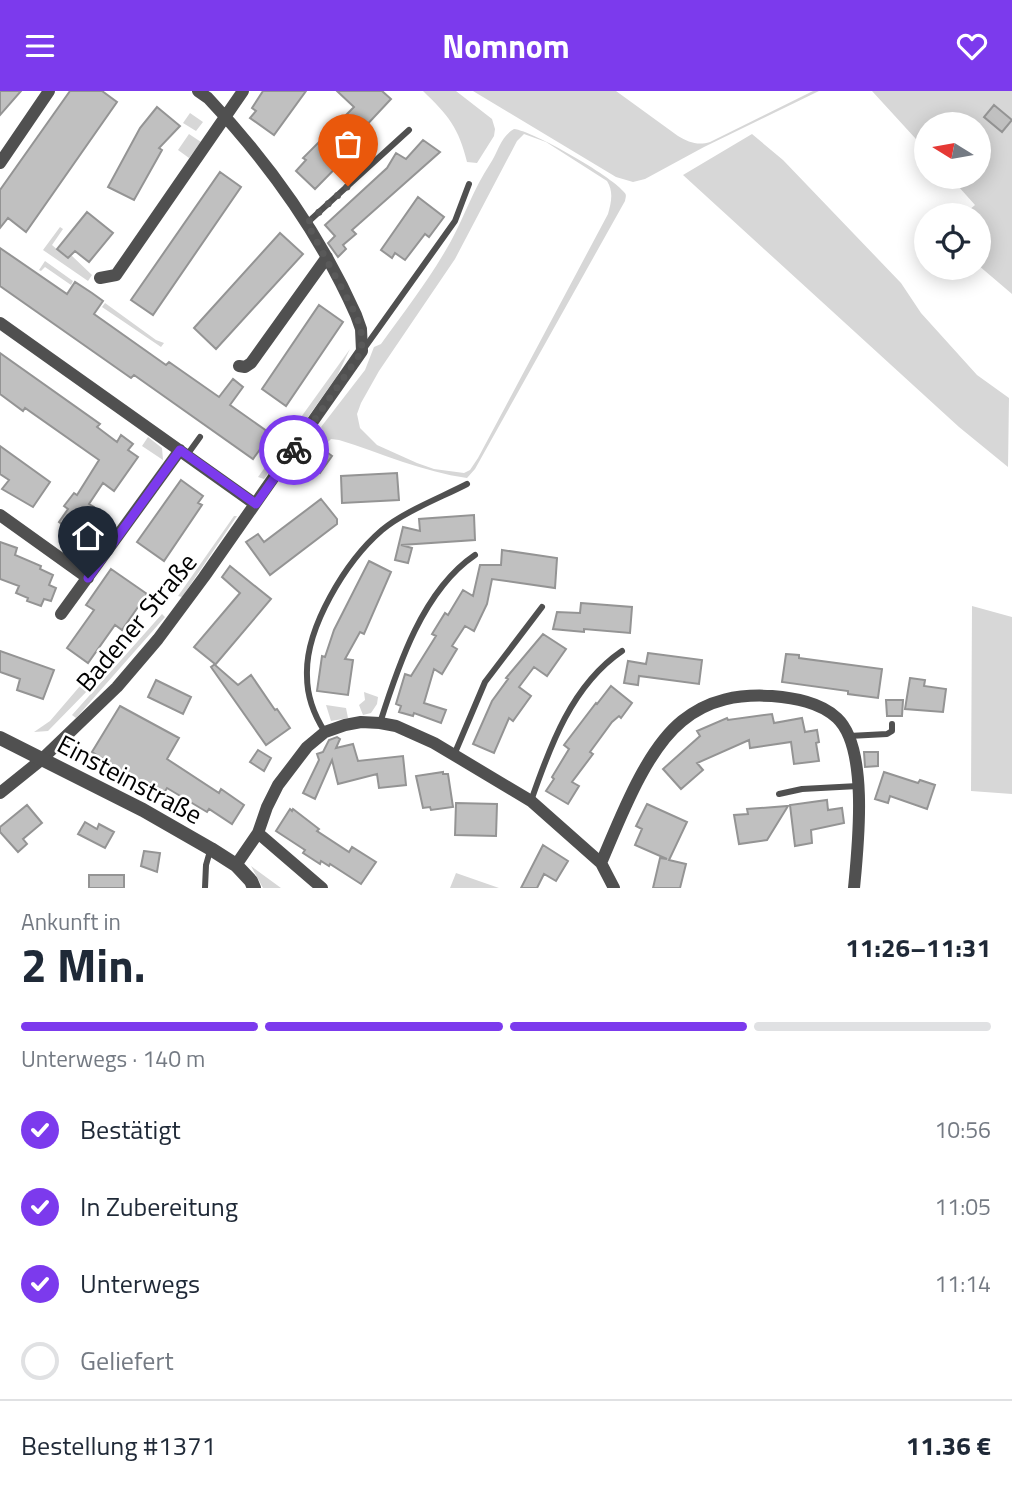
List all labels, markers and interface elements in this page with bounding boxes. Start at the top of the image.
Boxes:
text: Nomnom [442,22,570,70]
icon: menu [21,27,59,65]
icon: heart [953,27,991,65]
north arrow [914,112,990,189]
map controls [914,112,991,280]
pin [318,114,378,186]
icon: bag [329,125,367,163]
button: locate [914,203,991,280]
courier [259,415,329,485]
icon: bike [275,431,313,469]
pin [58,506,118,578]
icon: home [69,517,107,555]
street label: Badener Straße [66,544,206,700]
street label: Einsteinstraße [51,724,209,834]
text: Ankunft in [21,904,121,939]
text: 11:26–11:31 [845,928,991,967]
text: 2 Min. [21,930,145,1000]
text: Unterwegs · 140 m [21,1041,205,1076]
text: Bestätigt [80,1110,181,1149]
icon: check [21,1111,59,1149]
text: 10:56 [934,1112,991,1147]
text: In Zubereitung [80,1187,238,1226]
icon: check [21,1188,59,1226]
text: 11:05 [934,1189,991,1224]
text: Unterwegs [80,1264,200,1303]
icon: check [21,1265,59,1303]
text: 11:14 [934,1266,991,1301]
text: Geliefert [80,1341,174,1380]
text: Bestellung #1371 [21,1426,216,1465]
text: 11.36 € [906,1426,991,1465]

